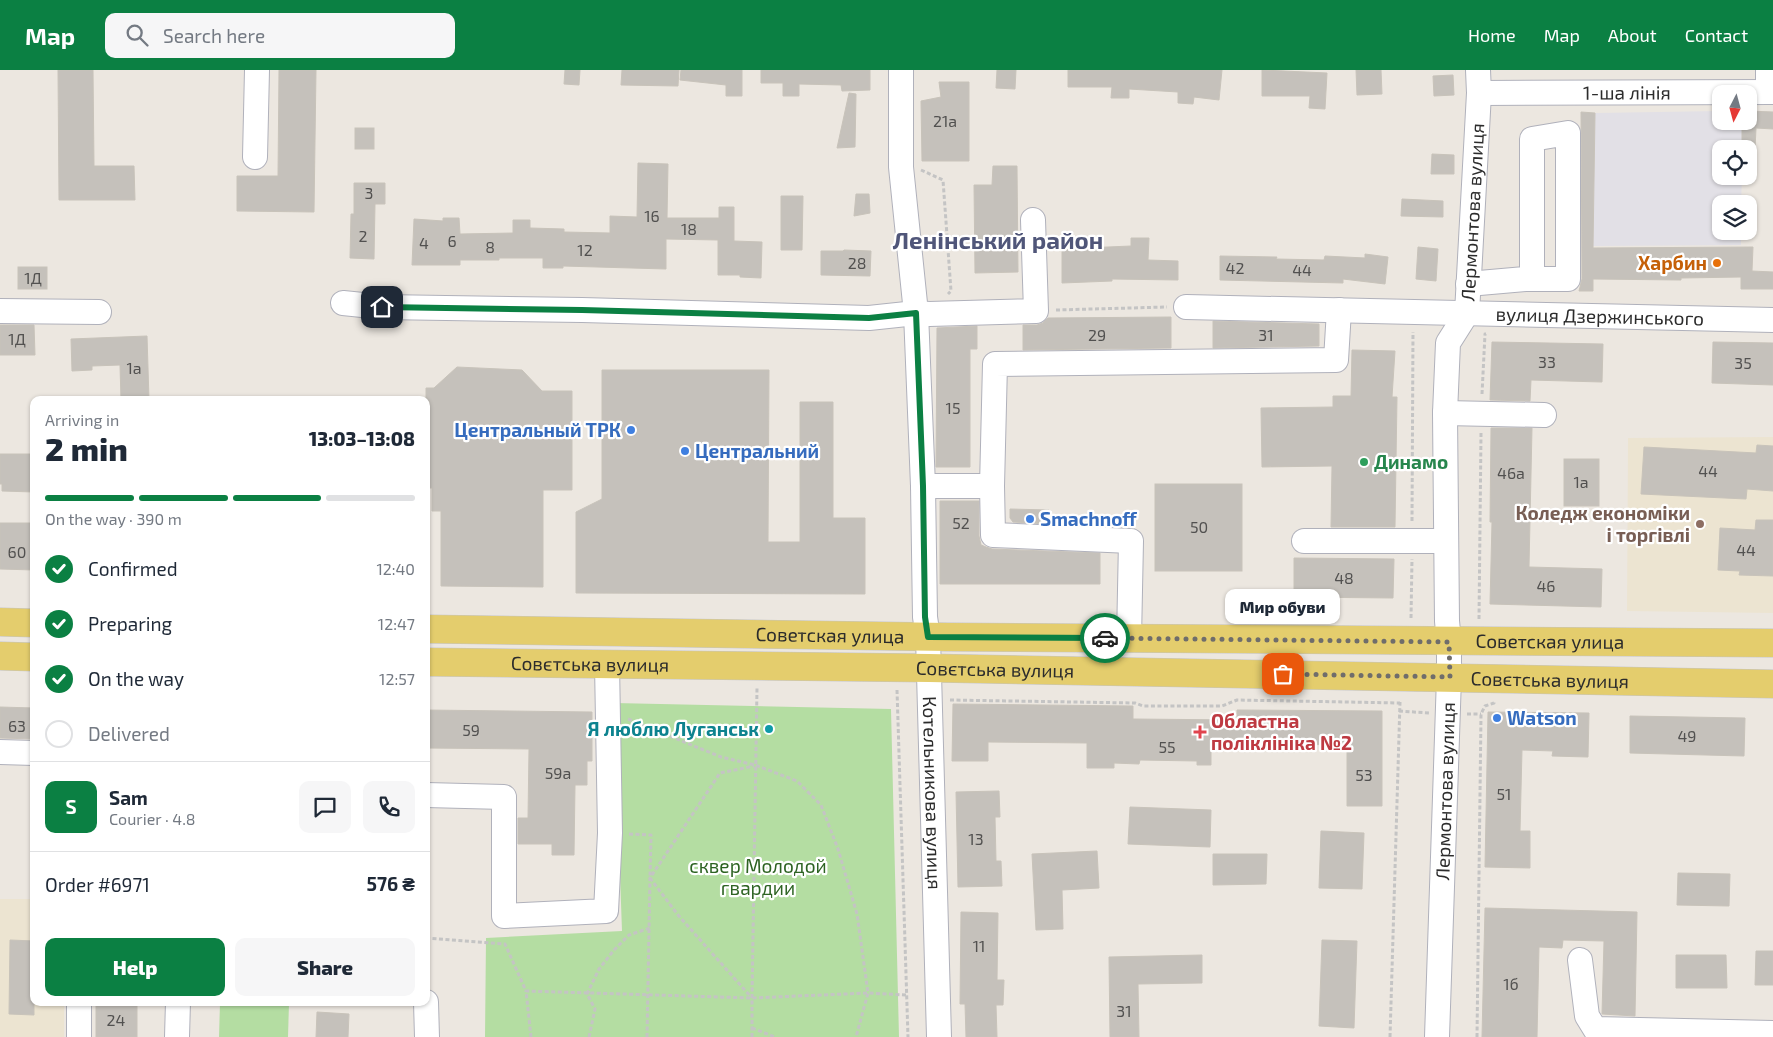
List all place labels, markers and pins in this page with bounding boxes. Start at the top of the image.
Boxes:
place label: Харбин [1638,251,1707,274]
marker: Харбин [1711,257,1723,269]
pin [361,286,403,328]
place label: Центральный ТРК [454,418,621,441]
marker: Центральный ТРК [625,424,637,436]
place label: Центральний [695,439,819,462]
marker: Центральний [679,445,691,457]
place label: Динамо [1374,450,1448,473]
marker: Динамо [1358,456,1370,468]
place label: Коледж економіки і торгівлі [1515,501,1690,546]
place label: Smachnoff [1040,507,1137,530]
marker: Smachnoff [1024,513,1036,525]
marker: Коледж економіки і торгівлі [1694,518,1706,530]
callout: Мир обуви [1226,589,1340,624]
pin [1262,653,1304,695]
place label: Watson [1507,706,1577,729]
place label: Областна поліклініка №2 [1211,709,1352,754]
marker: Watson [1491,712,1503,724]
place label: Я люблю Луганськ [588,717,759,740]
marker: Я люблю Луганськ [763,723,775,735]
marker: Областна поліклініка №2 [1193,725,1207,739]

